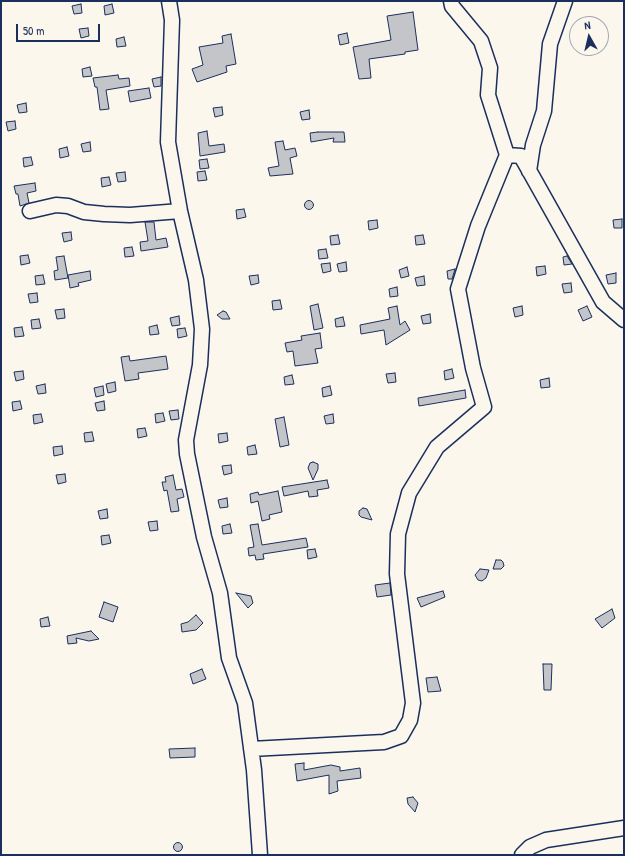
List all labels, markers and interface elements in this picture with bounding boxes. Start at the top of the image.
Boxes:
scale bar [18,16,102,42]
north arrow [569,16,609,56]
text: N [584,18,591,32]
text: 50 m [23,22,44,39]

